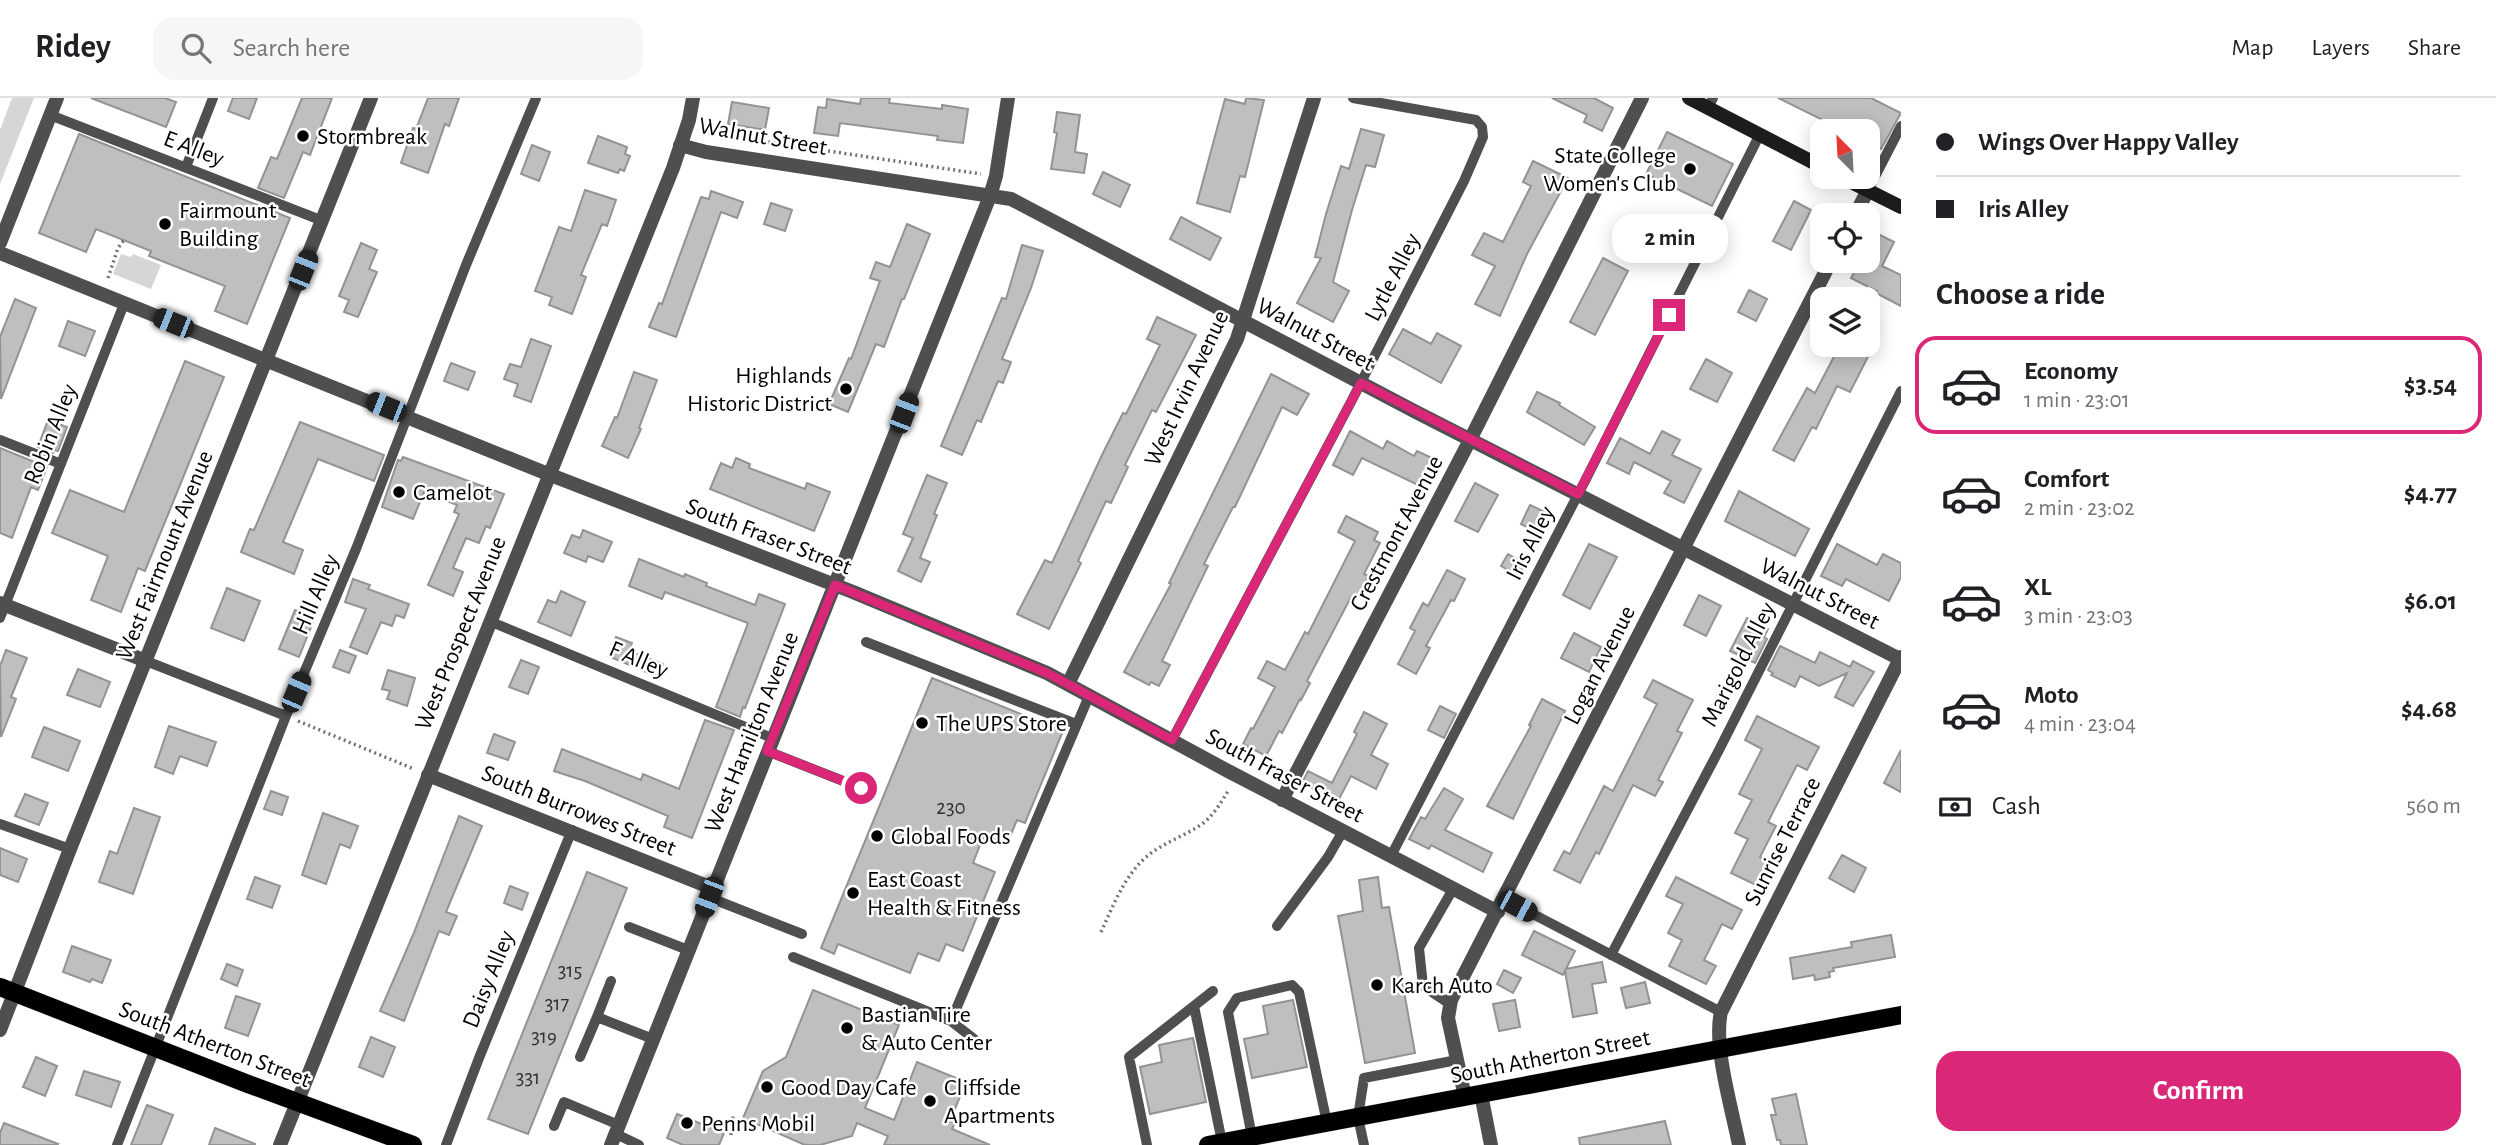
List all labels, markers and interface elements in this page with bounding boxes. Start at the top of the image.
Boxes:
search box [153,17,643,80]
icon: search [177,29,215,67]
text: Ridey [35,31,111,64]
text: Search here [233,35,350,61]
text: Map [2231,36,2273,60]
text: Layers [2311,36,2370,60]
text: Share [2408,36,2461,60]
street label: Walnut Street [697,114,829,160]
north arrow [1810,119,1880,189]
map controls [1810,119,1880,357]
place label: Stormbreak [317,125,427,149]
street label: E Alley [160,127,227,171]
marker: Stormbreak [295,128,311,144]
text: Wings Over Happy Valley [1978,129,2239,155]
place label: State College Women's Club [1543,144,1676,196]
marker: State College Women's Club [1682,161,1698,177]
text: Iris Alley [1978,196,2069,222]
place label: Fairmount Building [179,199,277,251]
button: locate [1810,203,1880,273]
callout: 2 min [1611,214,1727,262]
marker: Fairmount Building [157,216,173,232]
text: 2 min [1644,227,1696,250]
street label: Lytle Alley [1361,230,1425,325]
car [286,247,321,293]
text: Choose a ride [1936,278,2105,310]
button: layers [1810,287,1880,357]
street label: Walnut Street [1253,294,1379,376]
route end [1653,299,1685,331]
car [150,305,197,341]
street label: West Irvin Avenue [1140,307,1233,470]
icon: car [1940,354,2003,417]
text: Economy [2024,358,2118,384]
place label: Highlands Historic District [687,364,832,416]
text: $3.54 [2404,372,2457,398]
street label: Robin Alley [20,381,82,488]
marker: Highlands Historic District [838,381,854,397]
car [363,389,410,425]
text: 1 min · 23:01 [2024,389,2130,412]
car [887,390,922,436]
street label: West Fairmount Avenue [112,447,218,663]
street label: Crestmont Avenue [1346,452,1448,615]
icon: car [1940,462,2003,525]
text: Comfort [2024,466,2109,492]
text: $4.77 [2404,480,2457,506]
place label: Camelot [413,481,492,505]
marker: Camelot [391,484,407,500]
street label: South Fraser Street [683,494,855,580]
text: 2 min · 23:02 [2024,497,2135,520]
street label: Iris Alley [1502,503,1560,584]
street label: West Prospect Avenue [411,533,511,734]
street label: Hill Alley [288,551,344,638]
street label: Walnut Street [1756,554,1883,634]
icon: car [1940,570,2003,633]
text: XL [2024,574,2051,600]
text: $6.01 [2404,588,2457,614]
street label: Marigold Alley [1697,598,1780,730]
street label: Logan Avenue [1560,602,1640,729]
text: 3 min · 23:03 [2024,605,2133,628]
street label: West Hamilton Avenue [701,628,803,836]
street label: F Alley [606,637,672,683]
car [279,669,314,715]
icon: car [1940,678,2003,741]
text: Moto [2024,682,2079,708]
text: $4.68 [2401,696,2457,722]
place label: The UPS Store [936,712,1067,736]
text: 4 min · 23:04 [2024,713,2136,736]
marker: The UPS Store [914,715,930,731]
street label: South Fraser Street [1202,724,1368,828]
street label: South Burrowes Street [478,761,679,861]
route start [845,772,877,804]
street label: Sunrise Terrace [1740,773,1826,910]
icon: cash [1936,788,1974,826]
text: Cash [1992,793,2041,819]
text: 560 m [2406,795,2461,818]
house number: 230 [936,797,966,818]
place label: Global Foods [891,825,1011,849]
marker: Global Foods [869,828,885,844]
place label: East Coast Health & Fitness [867,868,1021,920]
car [692,874,727,920]
marker: East Coast Health & Fitness [845,885,861,901]
car [1494,887,1541,925]
street label: Daisy Alley [459,927,519,1031]
house number: 315 [558,960,582,981]
place label: Karch Auto [1391,974,1493,998]
marker: Karch Auto [1369,977,1385,993]
house number: 317 [545,993,570,1014]
street label: South Atherton Street [116,997,314,1093]
place label: Bastian Tire & Auto Center [861,1003,992,1055]
marker: Bastian Tire & Auto Center [839,1020,855,1036]
house number: 319 [531,1026,557,1047]
street label: South Atherton Street [1448,1026,1652,1088]
button: Confirm [1936,1051,2461,1131]
house number: 331 [516,1067,540,1088]
place label: Good Day Cafe [781,1076,917,1100]
place label: Cliffside Apartments [944,1076,1055,1128]
marker: Good Day Cafe [759,1079,775,1095]
marker: Cliffside Apartments [922,1093,938,1109]
place label: Penns Mobil [701,1112,815,1136]
marker: Penns Mobil [679,1115,695,1131]

